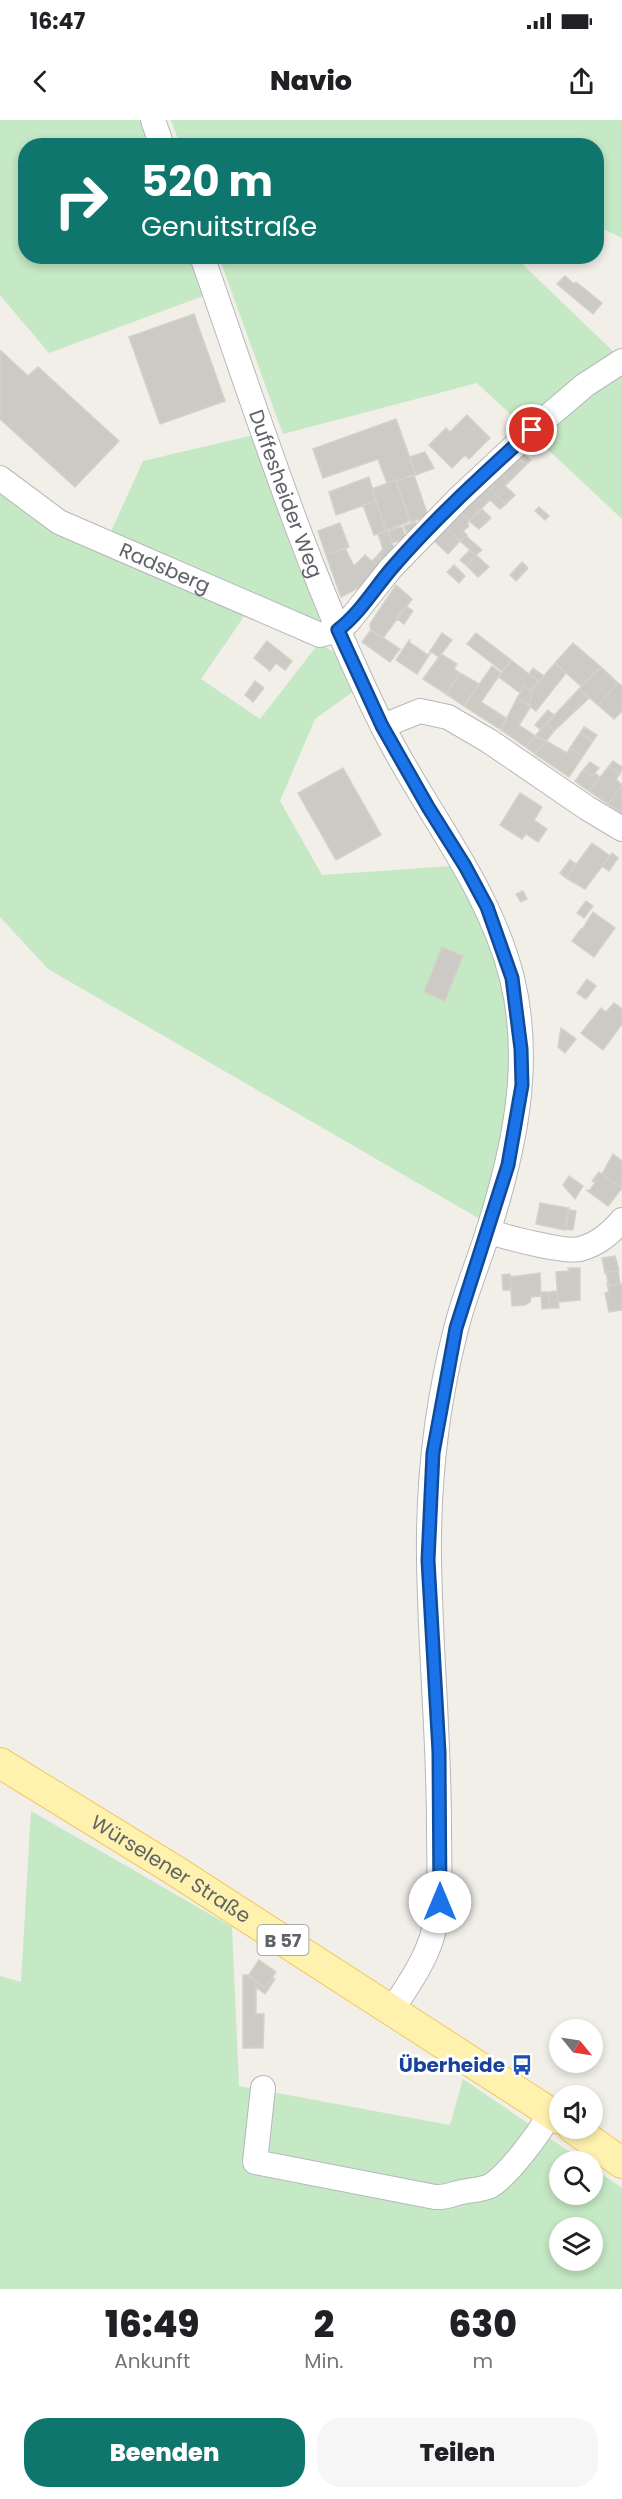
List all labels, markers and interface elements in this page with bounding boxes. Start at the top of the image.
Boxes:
text: 16:47 [30,6,85,37]
text: Navio [270,62,352,99]
icon: back [24,65,57,98]
icon: share [565,65,598,98]
text: 520 m [141,152,273,211]
icon: right [42,162,120,240]
text: Genuitstraße [141,208,317,245]
pin [506,404,557,455]
street label: Duffesheider Weg [242,406,330,582]
icon: arrive [515,413,548,446]
street label: Radsberg [115,536,215,600]
street label: Würselener Straße [85,1808,256,1930]
position arrow [408,1870,472,1934]
road number: B 57 [258,1925,308,1955]
north arrow [549,2019,603,2073]
map controls [549,2019,603,2271]
place label: Überheide [399,2051,505,2079]
bus stop icon: Überheide [510,2053,534,2077]
button: sound [549,2085,603,2139]
button: search [549,2151,603,2205]
button: layers [549,2217,603,2271]
text: 16:49 [105,2299,199,2350]
text: 2 [314,2299,334,2350]
text: 630 [449,2299,517,2350]
text: Ankunft [114,2347,190,2375]
text: Min. [304,2347,344,2375]
text: m [472,2347,493,2375]
button: Beenden [24,2418,305,2487]
button: Teilen [317,2418,598,2487]

